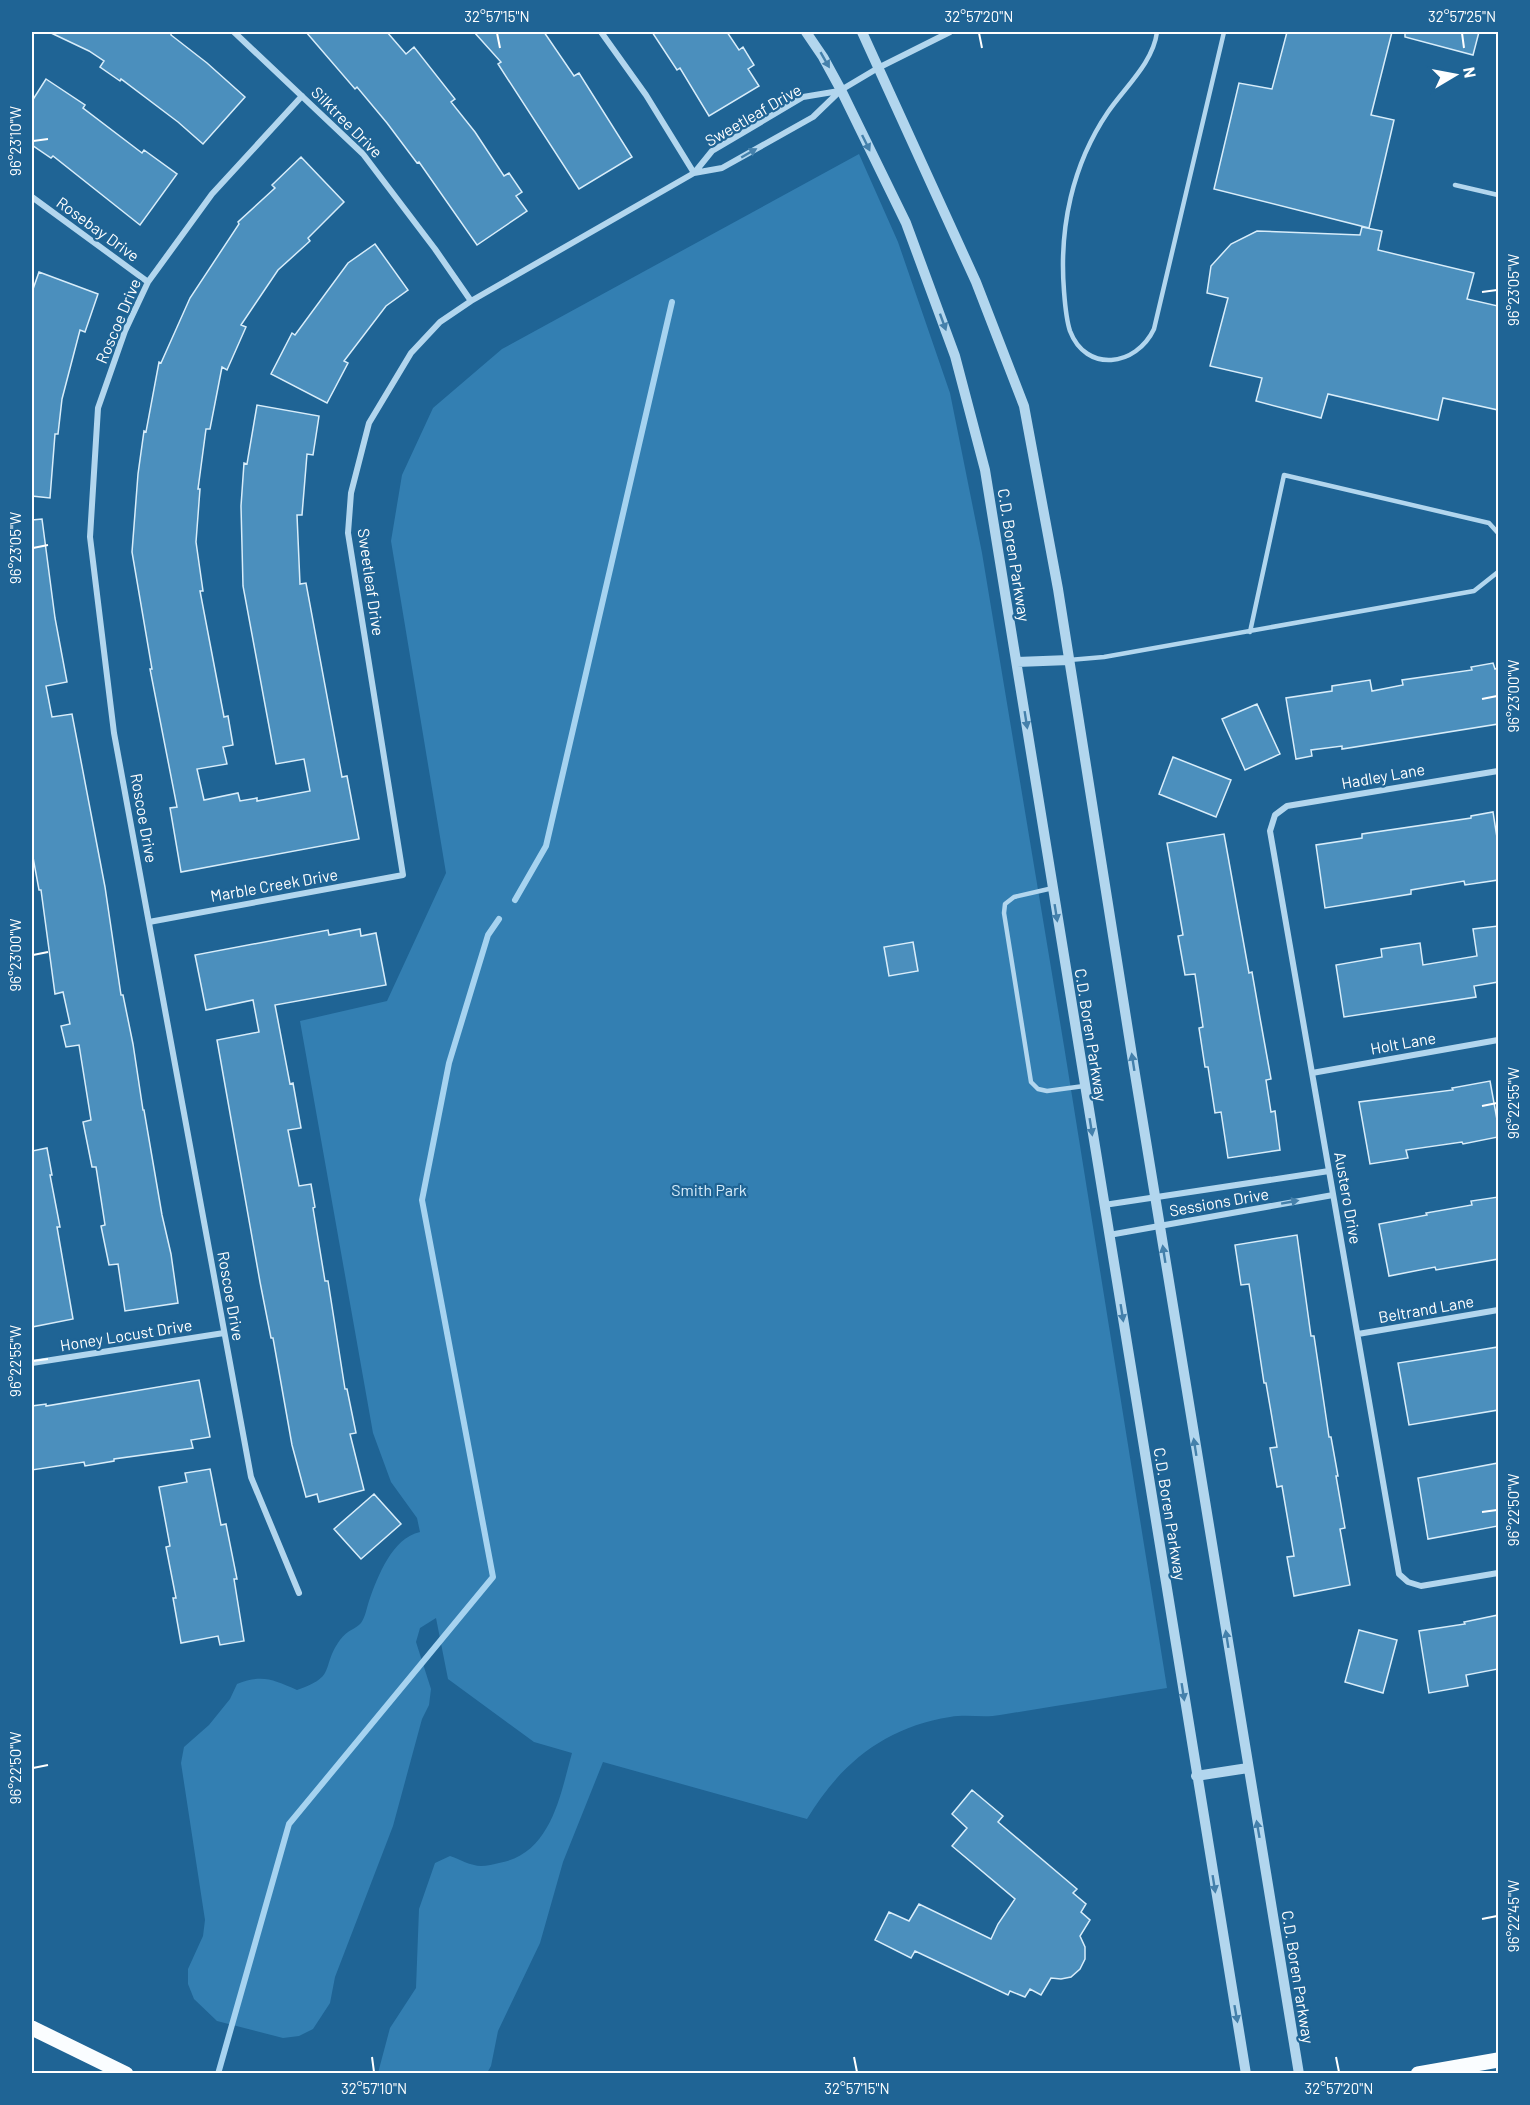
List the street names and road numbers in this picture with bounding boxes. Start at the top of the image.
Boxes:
street label: Sweetleaf Drive [701,79,804,150]
street label: Silktree Drive [308,82,387,161]
street label: Rosebay Drive [53,192,143,265]
street label: Roscoe Drive [91,275,144,366]
street label: C.D. Boren Parkway [995,487,1034,623]
street label: Sweetleaf Drive [355,527,388,637]
street label: Hadley Lane [1340,759,1426,792]
street label: Roscoe Drive [127,772,162,864]
street label: Marble Creek Drive [209,864,339,905]
street label: C.D. Boren Parkway [1072,967,1111,1103]
street label: Holt Lane [1369,1027,1437,1058]
street label: Austero Drive [1331,1150,1366,1246]
street label: Sessions Drive [1168,1183,1270,1220]
street label: Roscoe Drive [214,1250,249,1342]
street label: Beltrand Lane [1377,1291,1475,1326]
street label: Honey Locust Drive [58,1315,193,1354]
street label: C.D. Boren Parkway [1151,1446,1190,1582]
street label: C.D. Boren Parkway [1279,1909,1318,2045]

